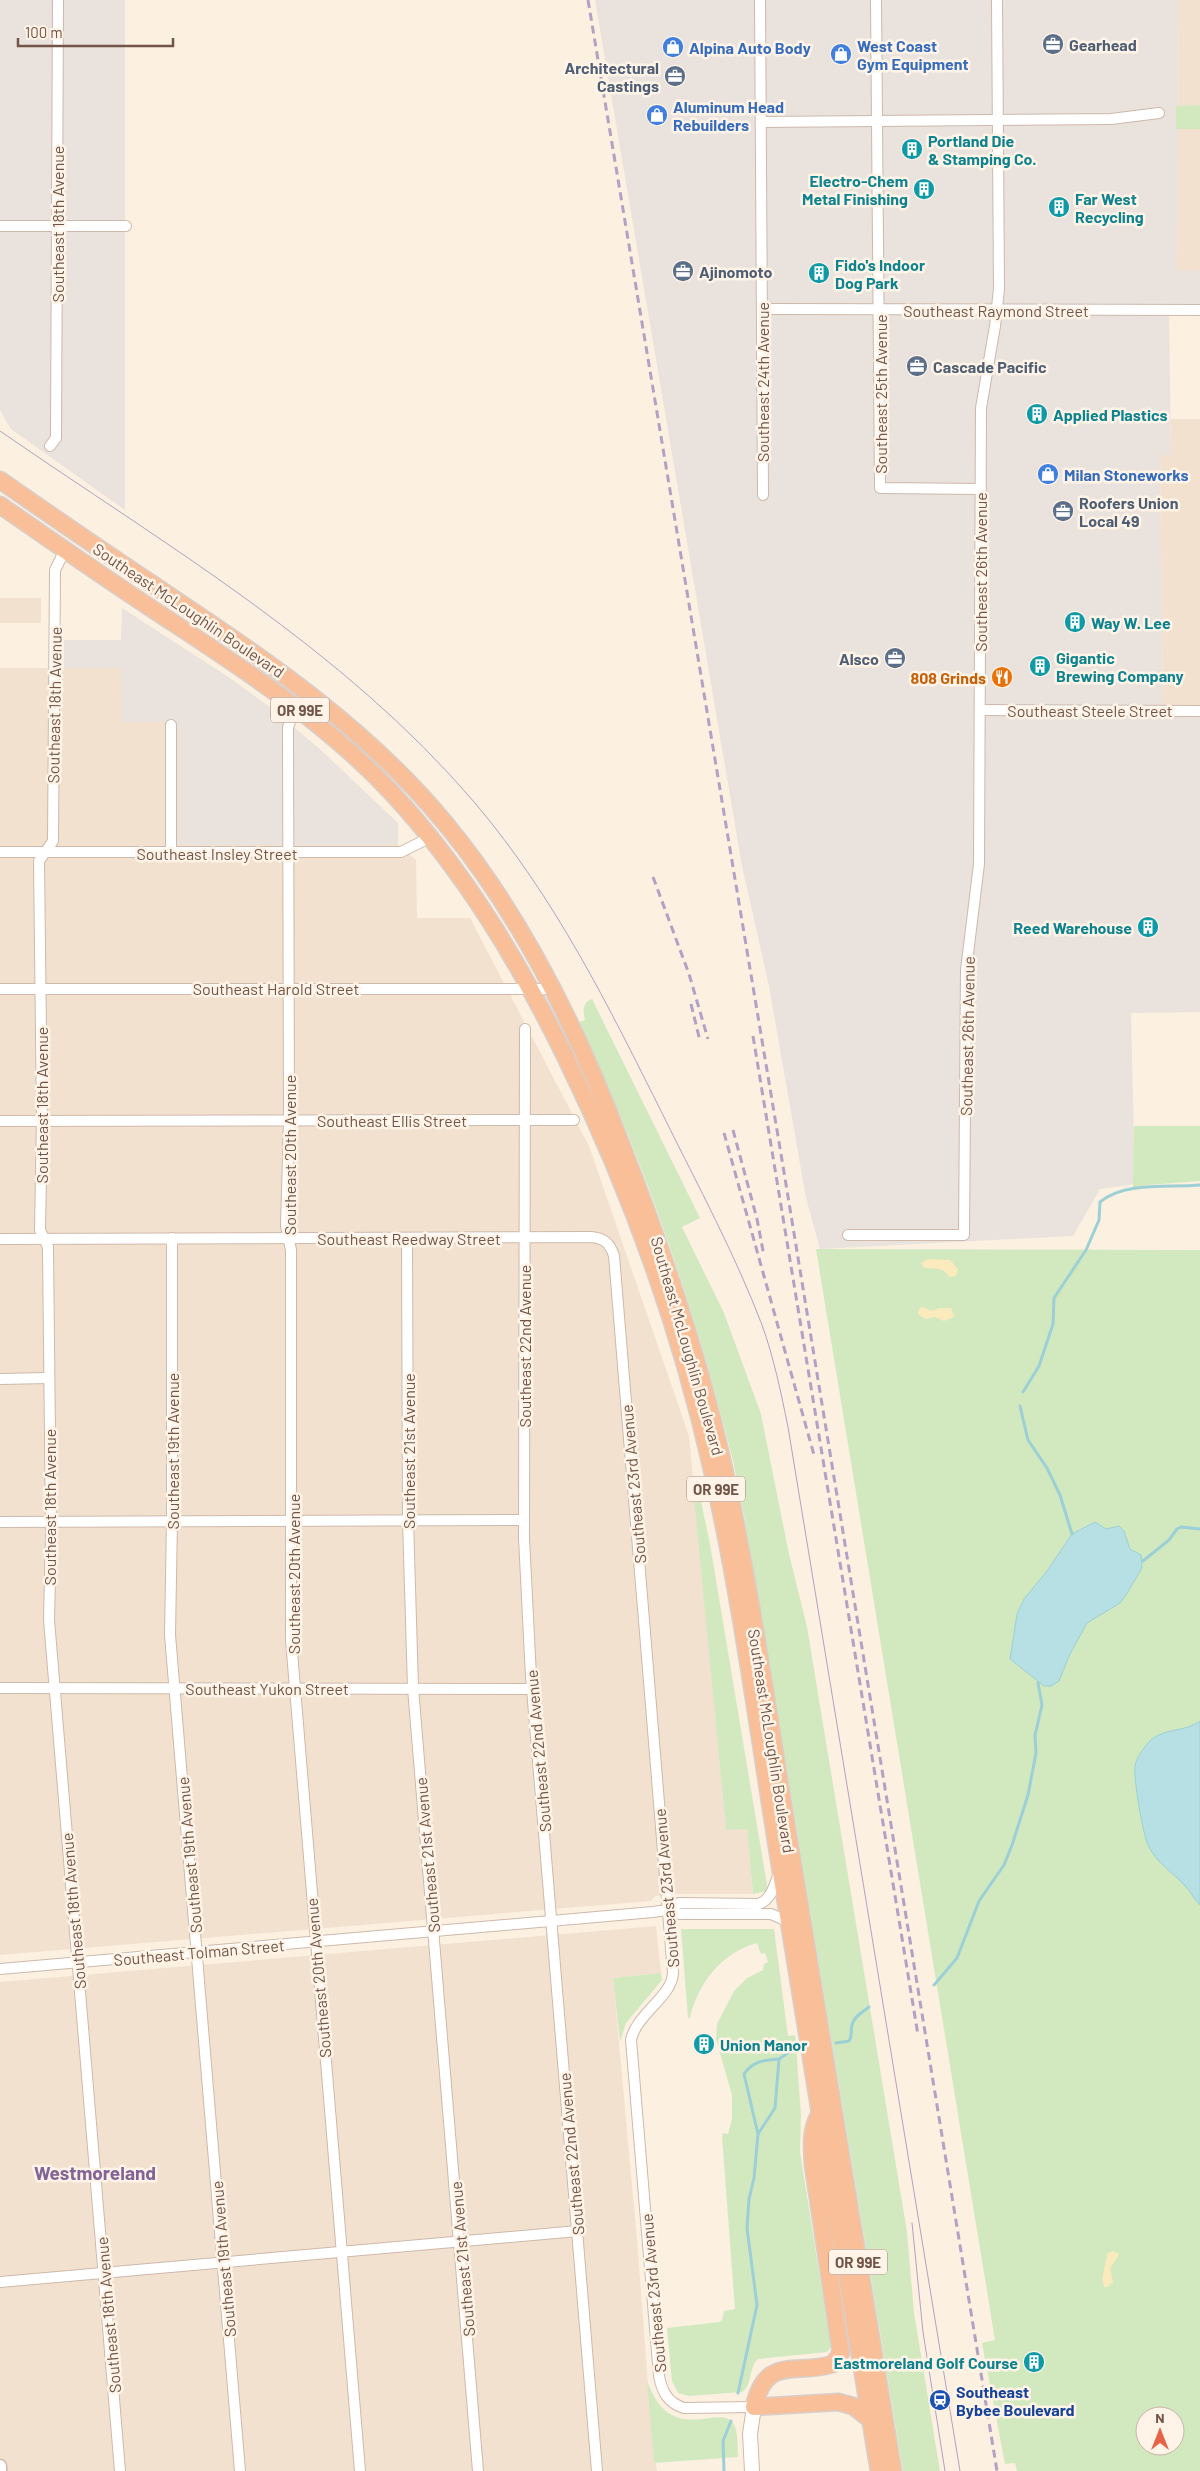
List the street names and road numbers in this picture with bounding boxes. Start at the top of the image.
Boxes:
street label: Southeast 18th Avenue [48,146,67,302]
street label: Southeast Raymond Street [903,301,1089,320]
street label: Southeast 24th Avenue [753,302,772,462]
street label: Southeast 25th Avenue [871,314,890,474]
street label: Southeast 26th Avenue [971,492,990,652]
street label: Southeast McLoughlin Boulevard [90,539,288,681]
street label: Southeast 18th Avenue [43,626,65,784]
road number: OR 99E [271,698,329,722]
street label: Southeast Steele Street [1007,701,1173,720]
street label: Southeast Insley Street [136,844,298,863]
street label: Southeast 26th Avenue [956,956,978,1116]
street label: Southeast Harold Street [193,979,359,998]
street label: Southeast 18th Avenue [32,1027,51,1183]
street label: Southeast 20th Avenue [280,1075,299,1235]
street label: Southeast Ellis Street [317,1111,467,1130]
street label: Southeast Reedway Street [317,1229,501,1248]
street label: Southeast McLoughlin Boulevard [648,1234,728,1458]
street label: Southeast 22nd Avenue [515,1265,534,1427]
street label: Southeast 19th Avenue [163,1373,182,1529]
street label: Southeast 21st Avenue [399,1373,418,1529]
street label: Southeast 23rd Avenue [617,1404,649,1564]
street label: Southeast 18th Avenue [40,1429,59,1585]
road number: OR 99E [687,1476,745,1502]
street label: Southeast 20th Avenue [284,1494,303,1654]
street label: Southeast McLoughlin Boulevard [745,1628,799,1854]
street label: Southeast 22nd Avenue [521,1669,555,1833]
street label: Southeast Yukon Street [185,1679,349,1698]
street label: Southeast 19th Avenue [173,1776,205,1934]
street label: Southeast 21st Avenue [411,1777,443,1933]
street label: Southeast 23rd Avenue [650,1808,682,1968]
street label: Southeast 18th Avenue [57,1832,89,1990]
street label: Southeast 20th Avenue [302,1897,334,2059]
street label: Southeast Tolman Street [113,1935,285,1969]
street label: Southeast 22nd Avenue [554,2072,588,2236]
street label: Southeast 19th Avenue [207,2180,239,2338]
street label: Southeast 21st Avenue [446,2181,478,2337]
street label: Southeast 23rd Avenue [637,2213,669,2373]
street label: Southeast 18th Avenue [92,2236,124,2394]
road number: OR 99E [829,2250,887,2274]

